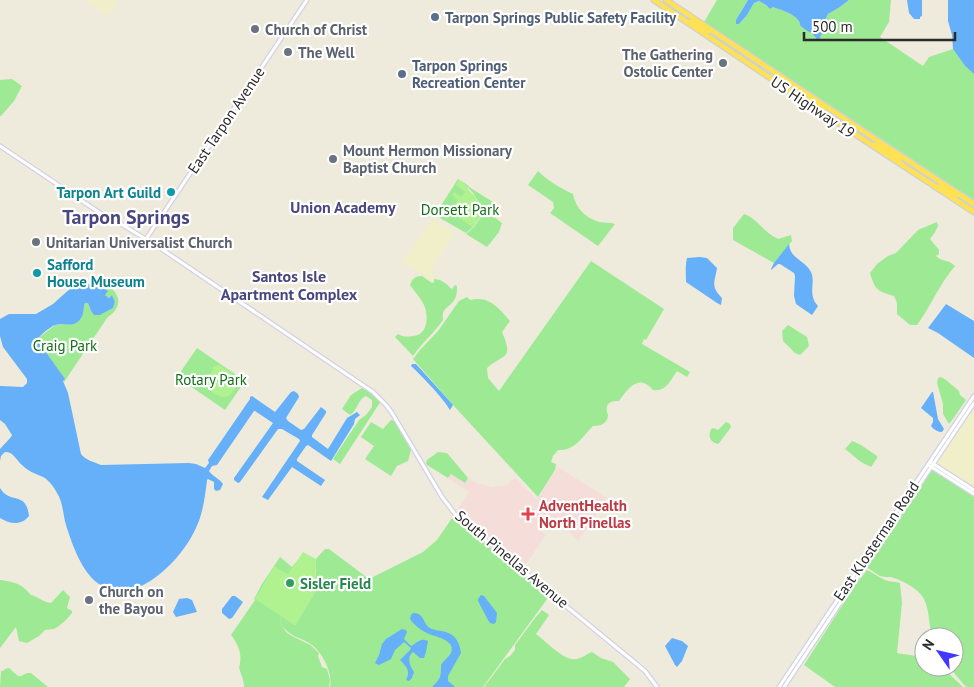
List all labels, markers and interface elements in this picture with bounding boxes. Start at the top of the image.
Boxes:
place label: Tarpon Springs Public Safety Facility [445,8,677,27]
scale bar [804,10,955,42]
marker: Tarpon Springs Public Safety Facility [429,11,441,23]
text: 500 m [812,17,853,36]
place label: Church of Christ [265,20,368,39]
marker: Church of Christ [249,23,261,35]
place label: The Well [298,43,355,62]
place label: The Gathering Ostolic Center [622,45,714,81]
marker: The Well [282,46,294,58]
place label: Tarpon Springs Recreation Center [412,56,526,92]
marker: The Gathering Ostolic Center [717,57,729,69]
street label: East Tarpon Avenue [183,63,269,177]
marker: Tarpon Springs Recreation Center [396,68,408,80]
street label: US Highway 19 [767,72,859,142]
place label: Mount Hermon Missionary Baptist Church [343,141,513,177]
marker: Mount Hermon Missionary Baptist Church [327,153,339,165]
place label: Tarpon Art Guild [56,183,161,202]
marker: Tarpon Art Guild [165,186,177,198]
district label: Union Academy [290,197,396,217]
park label: Dorsett Park [421,200,500,219]
district label: Tarpon Springs [62,204,190,230]
place label: Unitarian Universalist Church [46,233,233,252]
marker: Unitarian Universalist Church [30,236,42,248]
place label: Safford House Museum [47,255,145,291]
district label: Santos Isle Apartment Complex [221,266,358,304]
marker: Safford House Museum [31,267,43,279]
park label: Craig Park [33,336,98,355]
park label: Rotary Park [175,370,248,389]
street label: East Klosterman Road [829,478,923,604]
place label: AdventHealth North Pinellas [539,496,631,532]
street label: South Pinellas Avenue [451,506,573,612]
marker: AdventHealth North Pinellas [521,507,535,521]
place label: Sisler Field [300,574,371,593]
marker: Sisler Field [284,577,296,589]
place label: Church on the Bayou [99,582,164,618]
marker: Church on the Bayou [83,594,95,606]
north arrow [914,627,964,677]
text: N [918,636,938,654]

